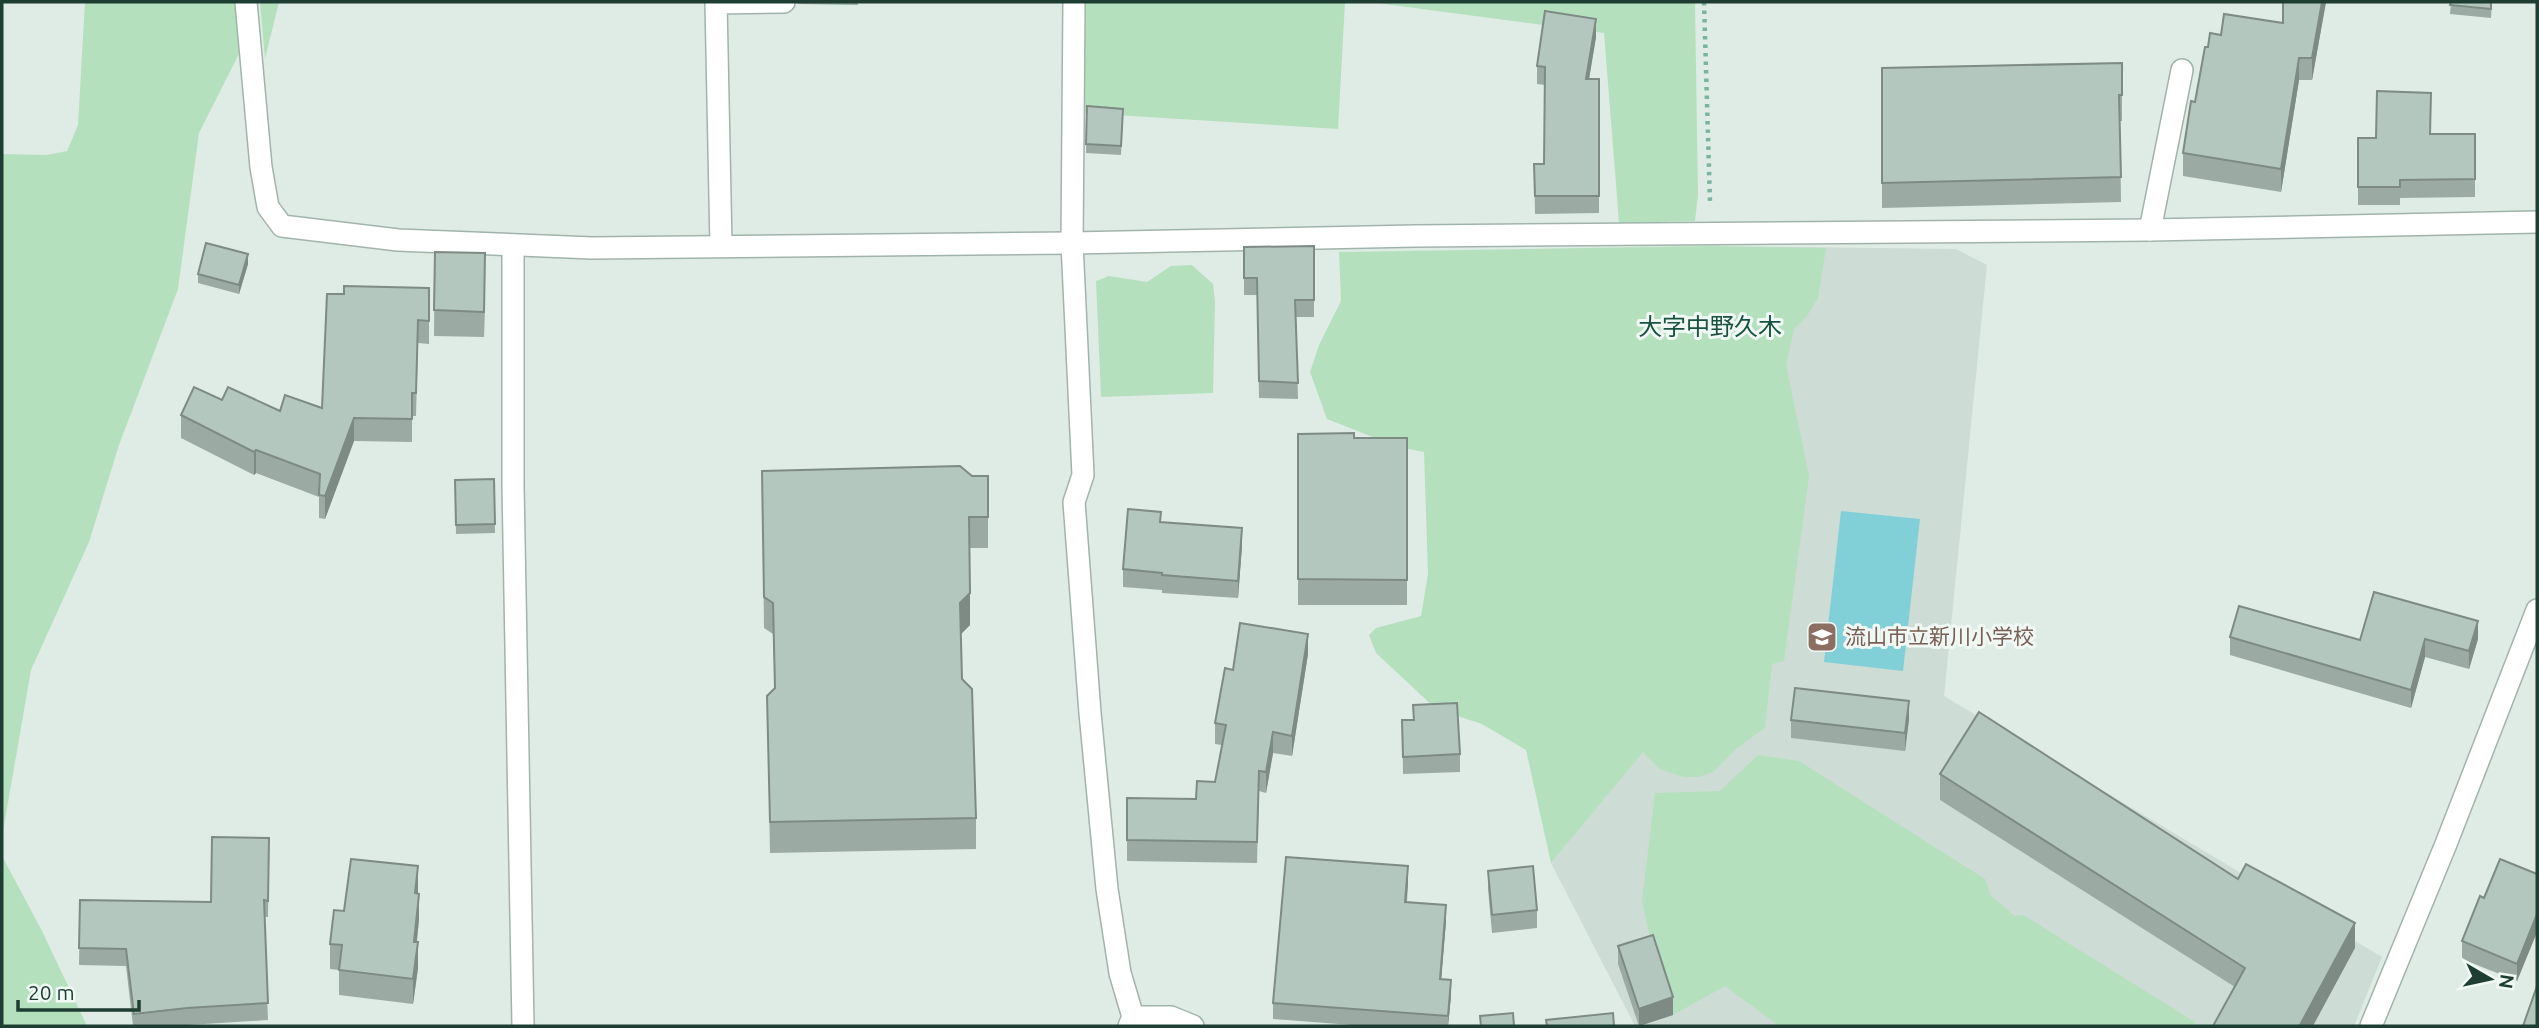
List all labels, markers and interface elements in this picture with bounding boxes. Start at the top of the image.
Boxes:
district label: 大字中野久木 [1638,313,1782,340]
school or university icon: 流山市立新川小学校 [1805,620,1839,654]
place label: 流山市立新川小学校 [1845,624,2034,648]
north arrow [2455,944,2525,1014]
scale bar [18,968,138,1012]
text: N [2495,973,2519,990]
text: 20 m [28,980,75,1004]

